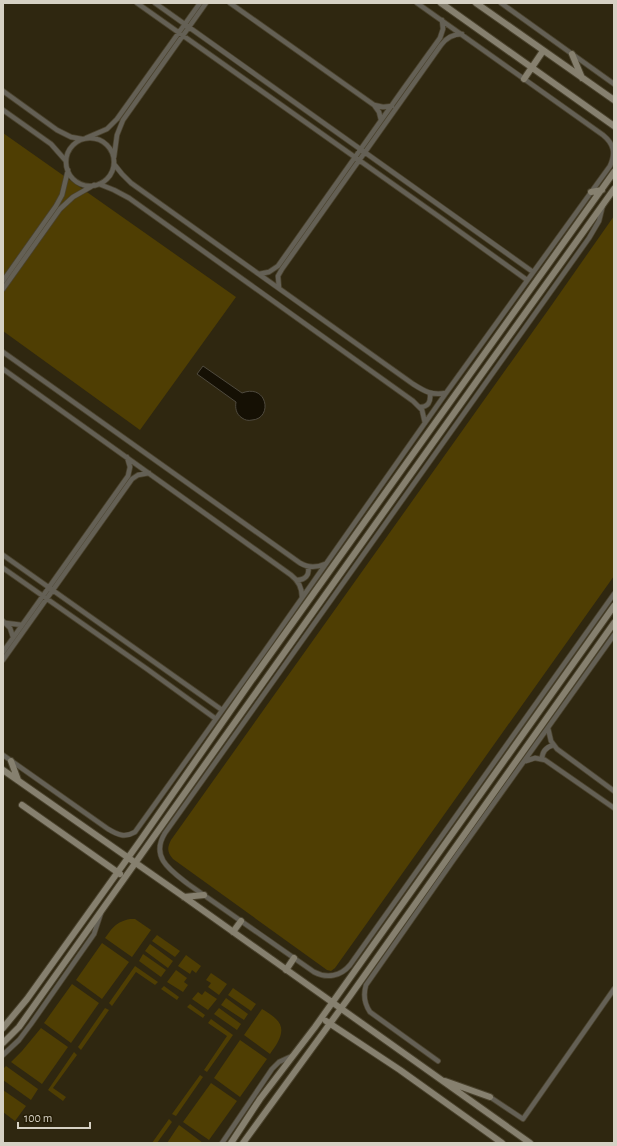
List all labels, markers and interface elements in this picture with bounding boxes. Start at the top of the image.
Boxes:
scale bar [18,1104,90,1130]
text: 100 m [24,1112,52,1124]

